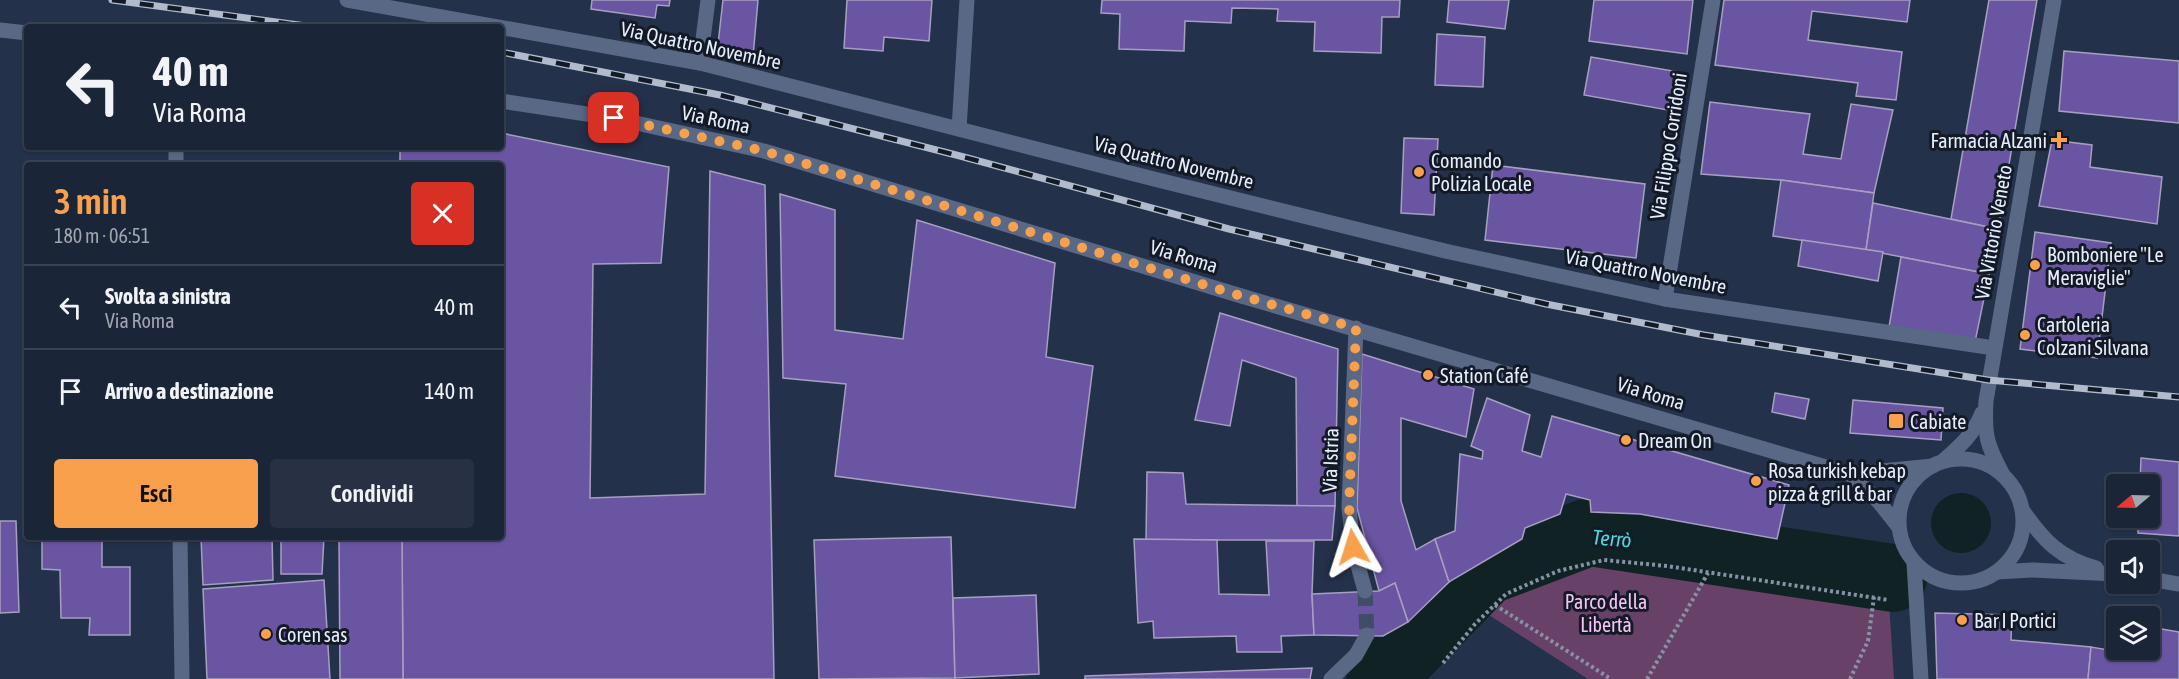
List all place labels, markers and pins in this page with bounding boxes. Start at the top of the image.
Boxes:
pin [588,92,639,143]
place label: Farmacia Alzani [1931,129,2047,152]
marker: Farmacia Alzani [2052,133,2066,147]
place label: Comando Polizia Locale [1431,149,1532,195]
marker: Comando Polizia Locale [1412,165,1426,179]
place label: Bomboniere "Le Meraviglie" [2047,243,2164,289]
marker: Bomboniere "Le Meraviglie" [2028,258,2042,272]
place label: Cartoleria Colzani Silvana [2037,313,2149,359]
marker: Cartoleria Colzani Silvana [2018,328,2032,342]
place label: Station Café [1440,364,1529,387]
marker: Station Café [1421,368,1435,382]
place label: Cabiate [1910,410,1966,433]
marker: Cabiate [1887,412,1905,430]
place label: Dream On [1638,429,1712,452]
marker: Dream On [1619,433,1633,447]
place label: Rosa turkish kebap pizza & grill & bar [1768,459,1906,505]
marker: Rosa turkish kebap pizza & grill & bar [1749,474,1763,488]
place label: Bar I Portici [1974,609,2056,632]
marker: Bar I Portici [1955,613,1969,627]
place label: Coren sas [278,623,347,646]
marker: Coren sas [259,627,273,641]

